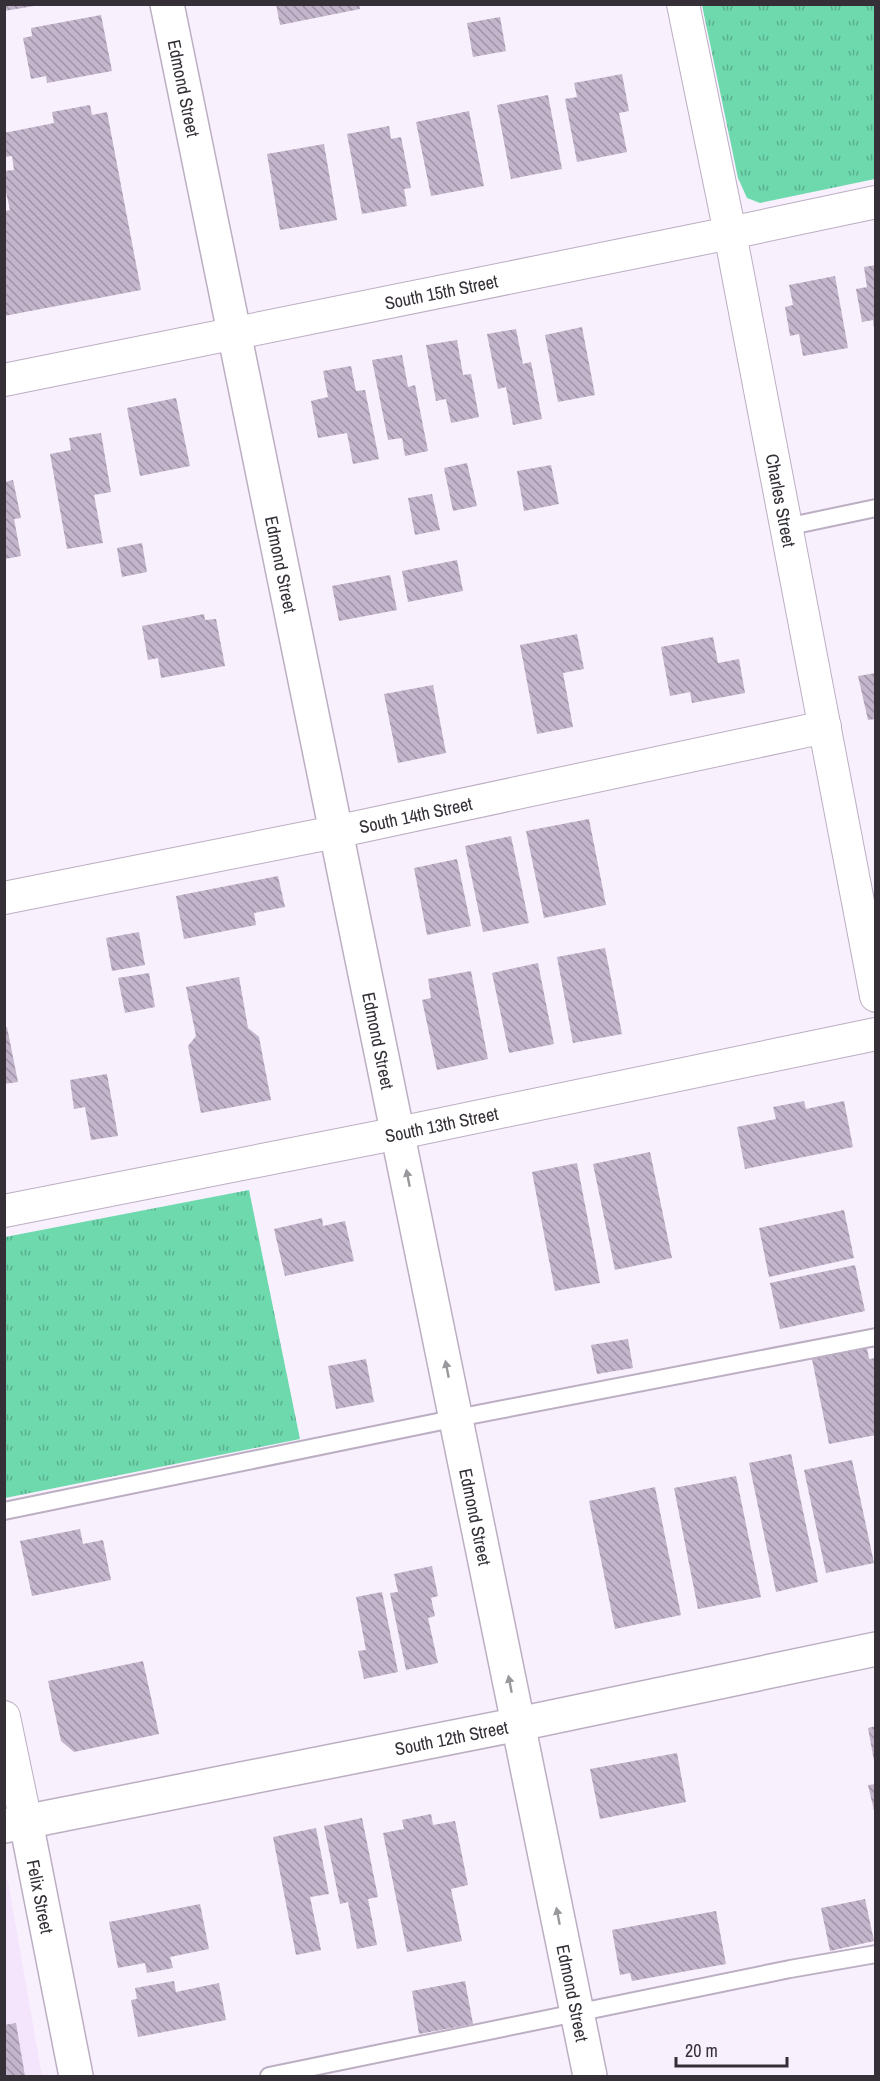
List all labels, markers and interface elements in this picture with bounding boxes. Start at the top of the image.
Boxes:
street label: Edmond Street [162,37,206,139]
street label: South 15th Street [382,268,500,315]
street label: Charles Street [760,452,802,549]
street label: Edmond Street [259,514,304,615]
street label: South 14th Street [357,790,475,839]
street label: Edmond Street [357,990,401,1091]
street label: South 13th Street [383,1100,500,1148]
one-way arrow [403,1168,412,1187]
one-way arrow [442,1360,451,1379]
street label: Edmond Street [454,1466,498,1568]
one-way arrow [505,1675,515,1693]
street label: South 12th Street [392,1714,510,1761]
street label: Felix Street [21,1857,60,1936]
one-way arrow [553,1906,562,1925]
street label: Edmond Street [551,1942,595,2044]
scale bar [676,2030,787,2068]
text: 20 m [685,2038,718,2063]

